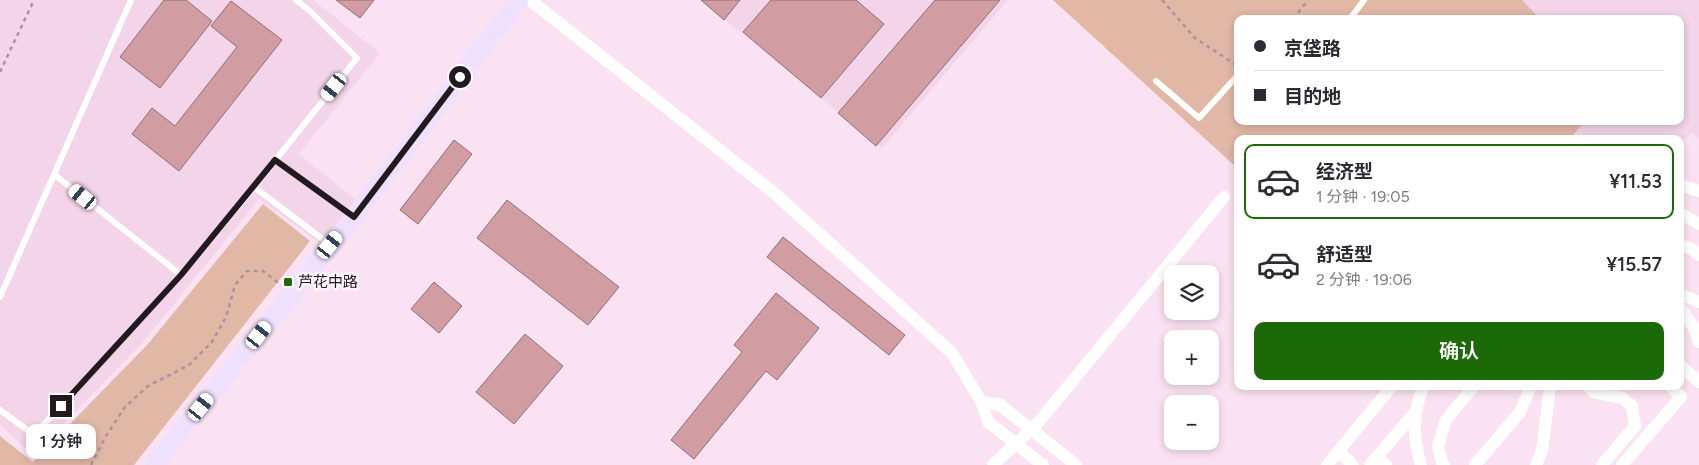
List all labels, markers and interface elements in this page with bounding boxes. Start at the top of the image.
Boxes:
text: 京垡路 [1284,37,1341,60]
route start [449,66,471,88]
car [318,71,349,103]
text: 目的地 [1284,85,1341,108]
icon: car [1256,159,1301,204]
text: 经济型 [1316,160,1373,183]
text: ¥11.53 [1609,170,1662,193]
car [66,182,99,212]
text: 1 分钟 · 19:05 [1316,187,1410,206]
car [314,229,345,261]
icon: car [1256,242,1301,287]
text: 舒适型 [1316,243,1373,266]
text: ¥15.57 [1606,253,1662,276]
map controls [1164,265,1219,450]
button: layers [1164,265,1219,320]
text: 2 分钟 · 19:06 [1316,270,1412,289]
place label: 芦花中路 [298,273,358,291]
marker: 芦花中路 [282,276,294,288]
car [243,319,274,351]
button: 确认 [1254,322,1664,380]
button: + [1164,330,1219,385]
car [185,391,216,423]
route end [50,395,72,417]
button: − [1164,395,1219,450]
callout: 1 分钟 [26,424,96,458]
text: 1 分钟 [40,432,82,451]

